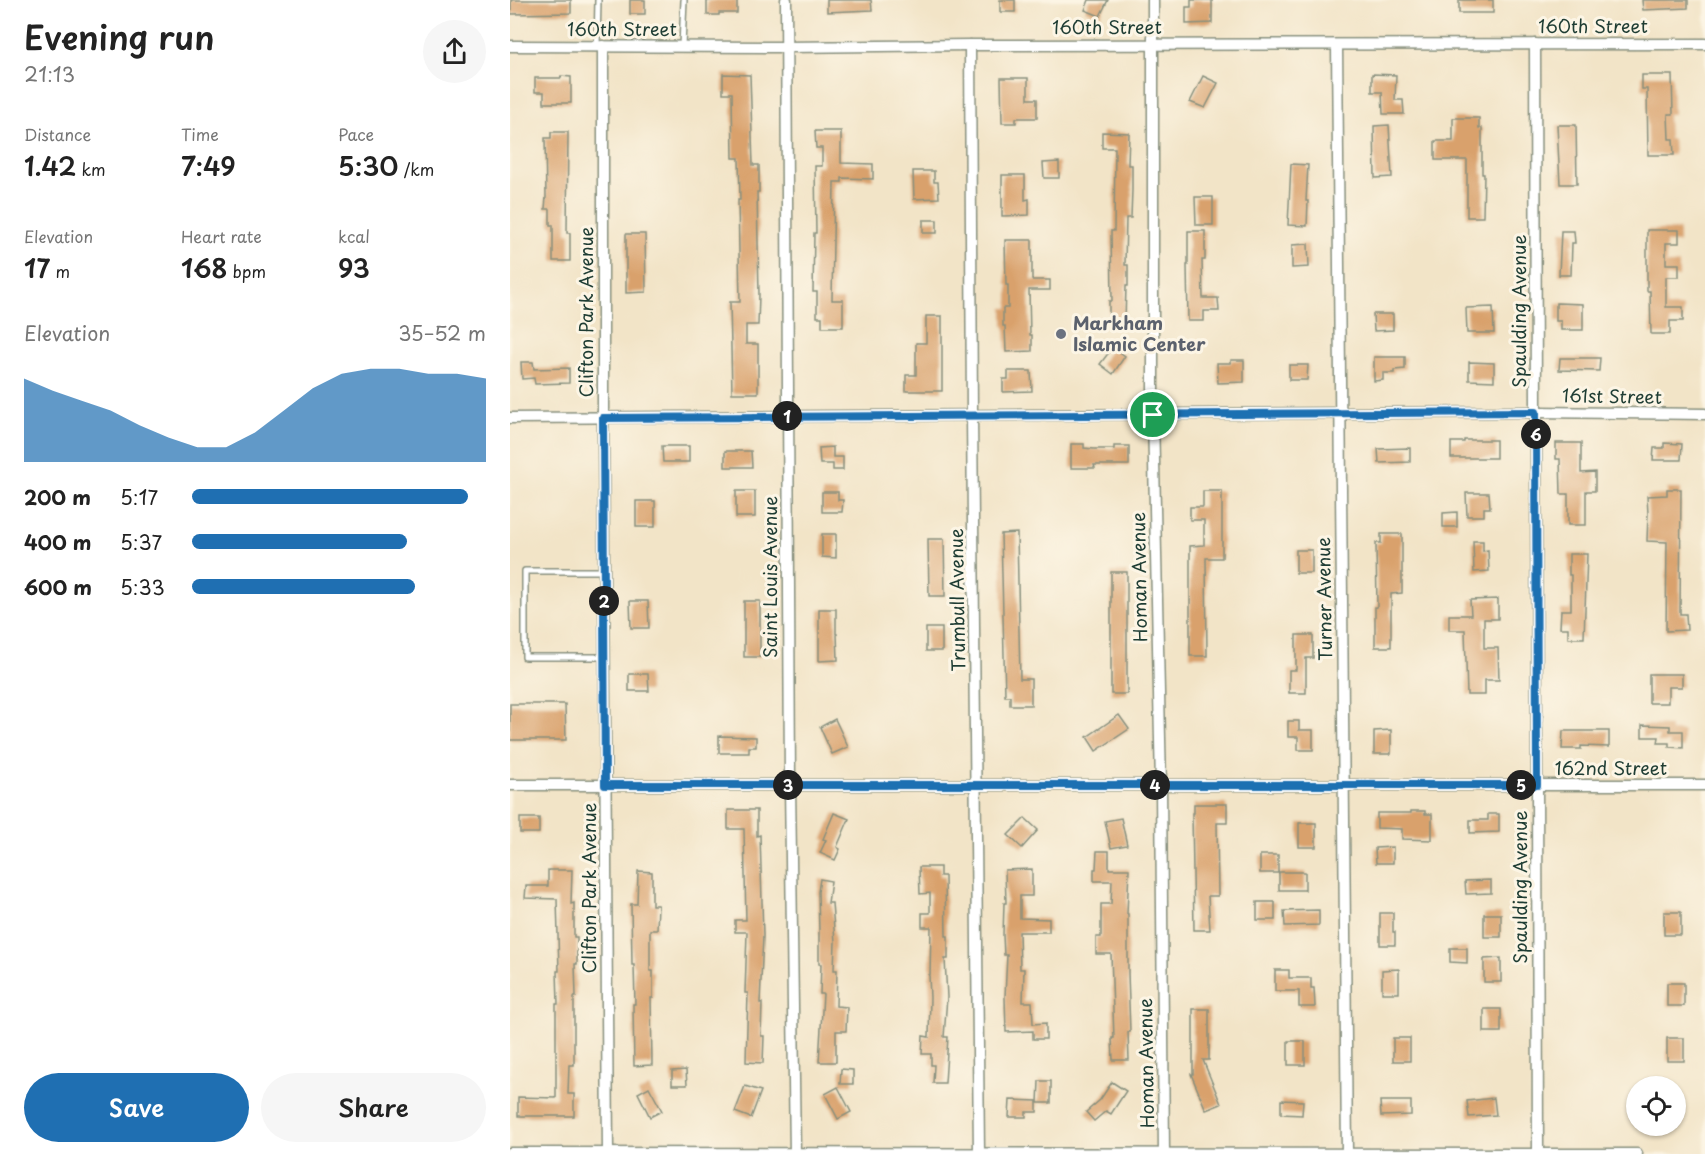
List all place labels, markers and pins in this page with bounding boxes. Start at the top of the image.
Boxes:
place label: Markham Islamic Center [1073,309,1206,357]
marker: Markham Islamic Center [1054,327,1068,341]
pin [1127,389,1178,440]
pin: 1 [772,401,802,431]
pin: 6 [1521,419,1551,449]
pin: 2 [589,586,619,616]
pin: 3 [773,770,803,800]
pin: 4 [1140,770,1170,800]
pin: 5 [1506,770,1536,800]

